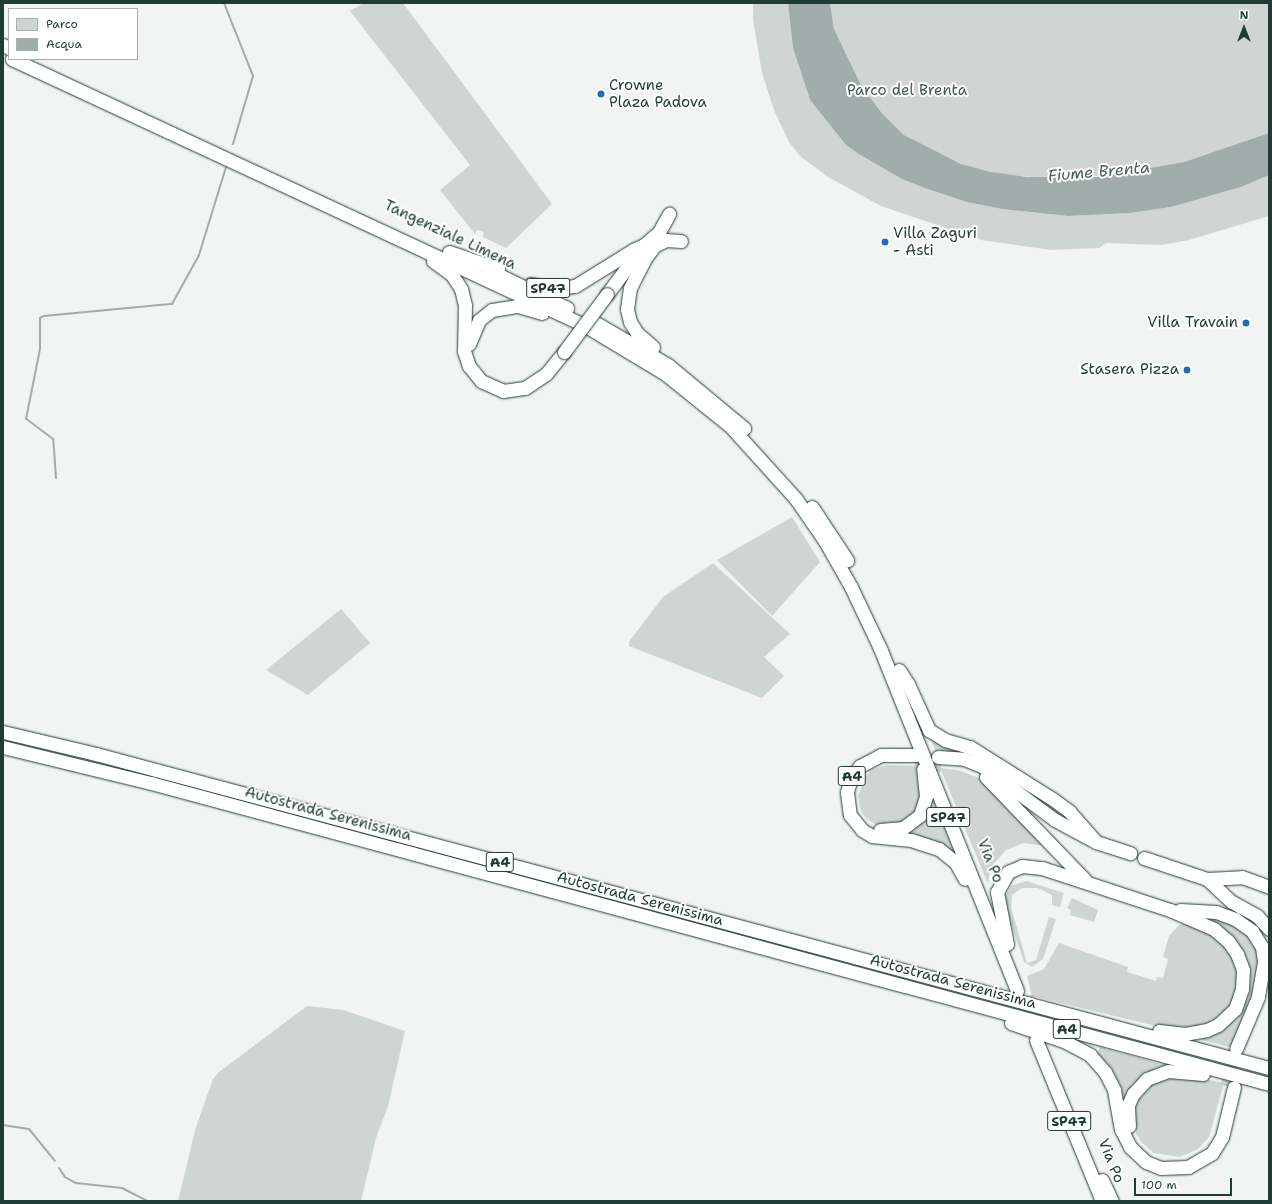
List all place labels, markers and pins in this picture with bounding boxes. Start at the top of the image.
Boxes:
place label: Crowne Plaza Padova [609,76,707,111]
marker: Crowne Plaza Padova [596,89,606,99]
place label: Villa Zaguri - Asti [893,224,977,259]
marker: Villa Zaguri - Asti [880,237,890,247]
place label: Villa Travain [1147,314,1238,332]
marker: Villa Travain [1241,318,1251,328]
place label: Stasera Pizza [1080,361,1179,379]
marker: Stasera Pizza [1182,365,1192,375]

